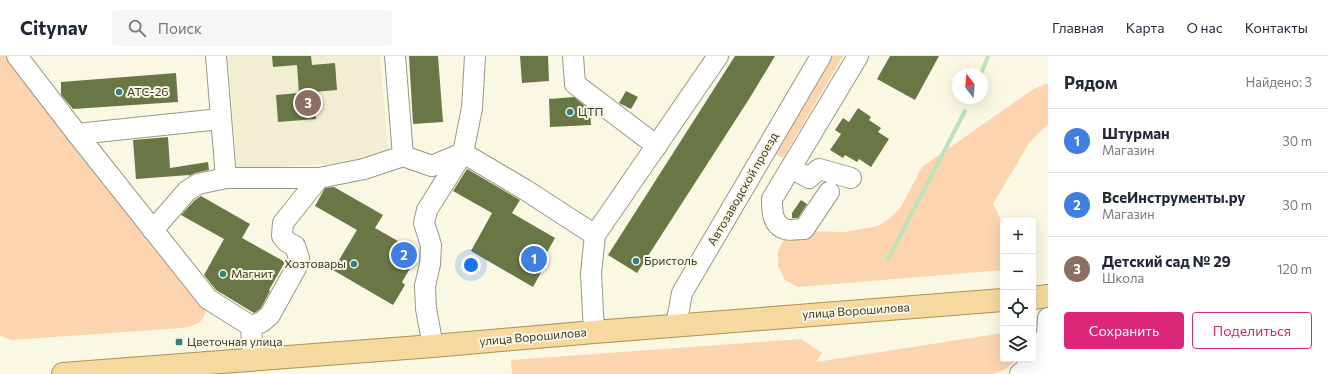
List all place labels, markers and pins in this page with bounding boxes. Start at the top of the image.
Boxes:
place label: АТС-26 [127,84,169,98]
marker: АТС-26 [114,87,124,97]
pin: 3 [295,88,321,118]
place label: ЦТП [578,104,604,118]
marker: ЦТП [565,107,575,117]
pin: 2 [391,240,417,270]
pin: 1 [521,244,547,274]
place label: Бристоль [644,253,697,267]
place label: Хозтовары [284,256,346,270]
marker: Бристоль [631,256,641,266]
marker: Хозтовары [349,259,359,269]
place label: Магнит [231,266,274,280]
marker: Магнит [218,269,228,279]
place label: Цветочная улица [187,334,282,348]
marker: Цветочная улица [174,337,184,347]

